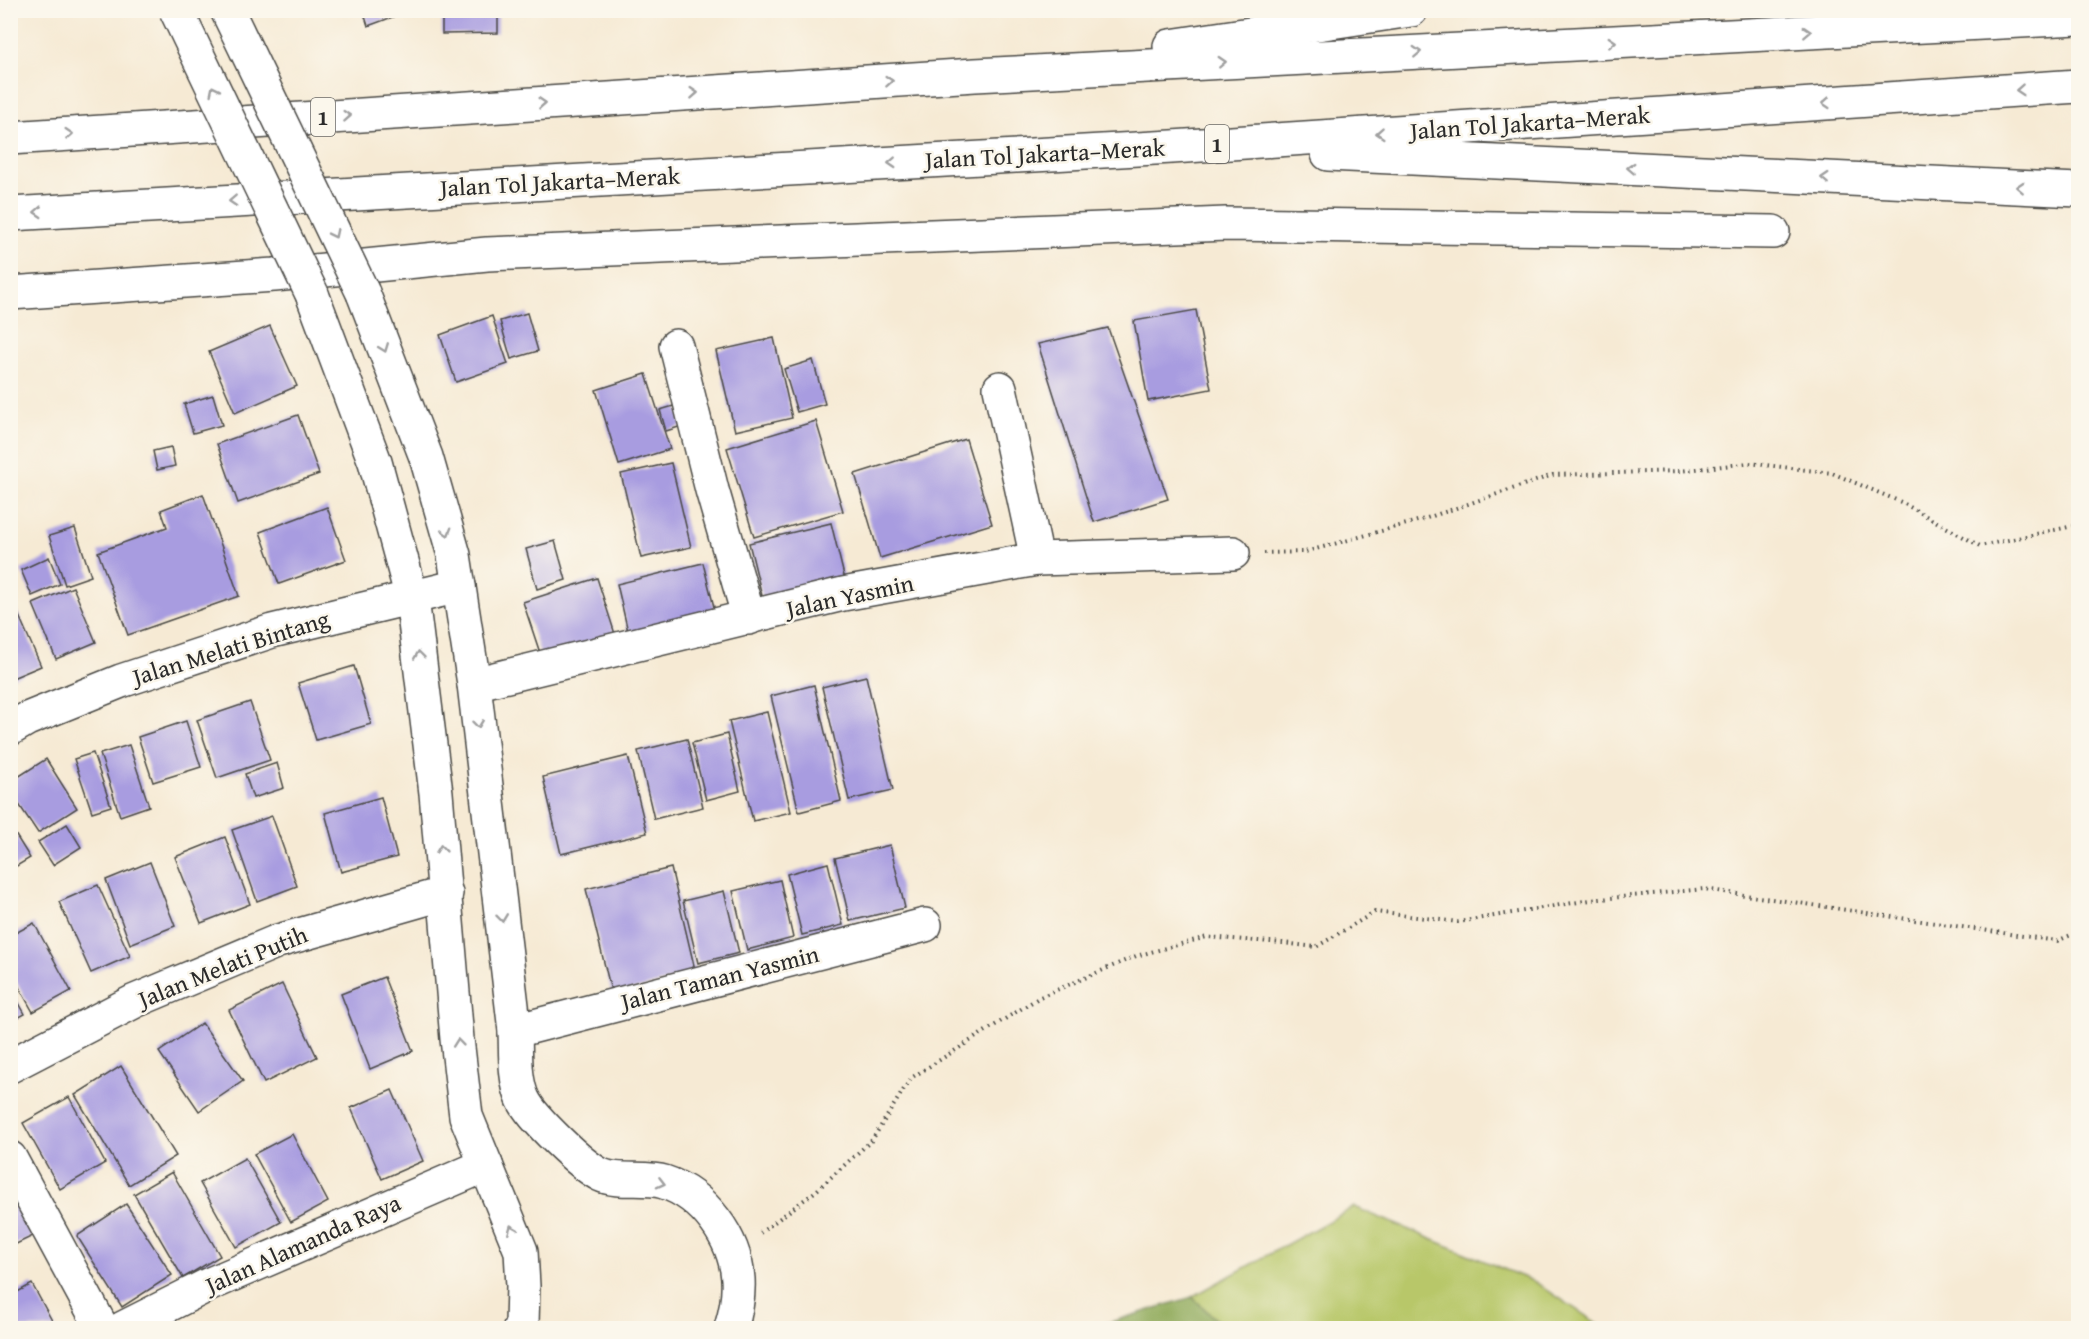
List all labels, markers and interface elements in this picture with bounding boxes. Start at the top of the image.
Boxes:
one-way arrow [1802,26,1811,39]
one-way arrow [1607,36,1616,49]
one-way arrow [1413,46,1422,59]
one-way arrow [1218,56,1227,69]
one-way arrow [884,74,893,87]
one-way arrow [2016,83,2025,96]
one-way arrow [210,85,221,96]
one-way arrow [690,87,699,100]
one-way arrow [1821,96,1830,109]
one-way arrow [537,97,546,110]
street label: Jalan Tol Jakarta–Merak [1406,97,1652,149]
road number: 1 [311,98,335,136]
one-way arrow [343,110,352,123]
road number: 1 [1205,125,1229,163]
one-way arrow [1375,126,1384,139]
one-way arrow [64,127,73,140]
street label: Jalan Tol Jakarta–Merak [921,130,1167,177]
one-way arrow [887,156,896,169]
street label: Jalan Tol Jakarta–Merak [436,158,682,205]
one-way arrow [1626,162,1635,175]
one-way arrow [1821,171,1830,184]
one-way arrow [2016,180,2025,193]
one-way arrow [229,194,238,207]
one-way arrow [34,206,43,219]
one-way arrow [326,227,338,238]
one-way arrow [377,342,389,353]
one-way arrow [440,527,453,537]
street label: Jalan Yasmin [780,565,917,627]
street label: Jalan Melati Bintang [125,601,334,695]
one-way arrow [413,651,425,660]
one-way arrow [472,720,484,729]
one-way arrow [436,845,448,854]
one-way arrow [495,913,507,923]
street label: Jalan Melati Putih [130,916,313,1018]
street label: Jalan Taman Yasmin [614,936,823,1020]
one-way arrow [452,1039,465,1048]
one-way arrow [656,1176,666,1189]
street label: Jalan Alamanda Raya [197,1185,407,1304]
one-way arrow [507,1224,519,1235]

